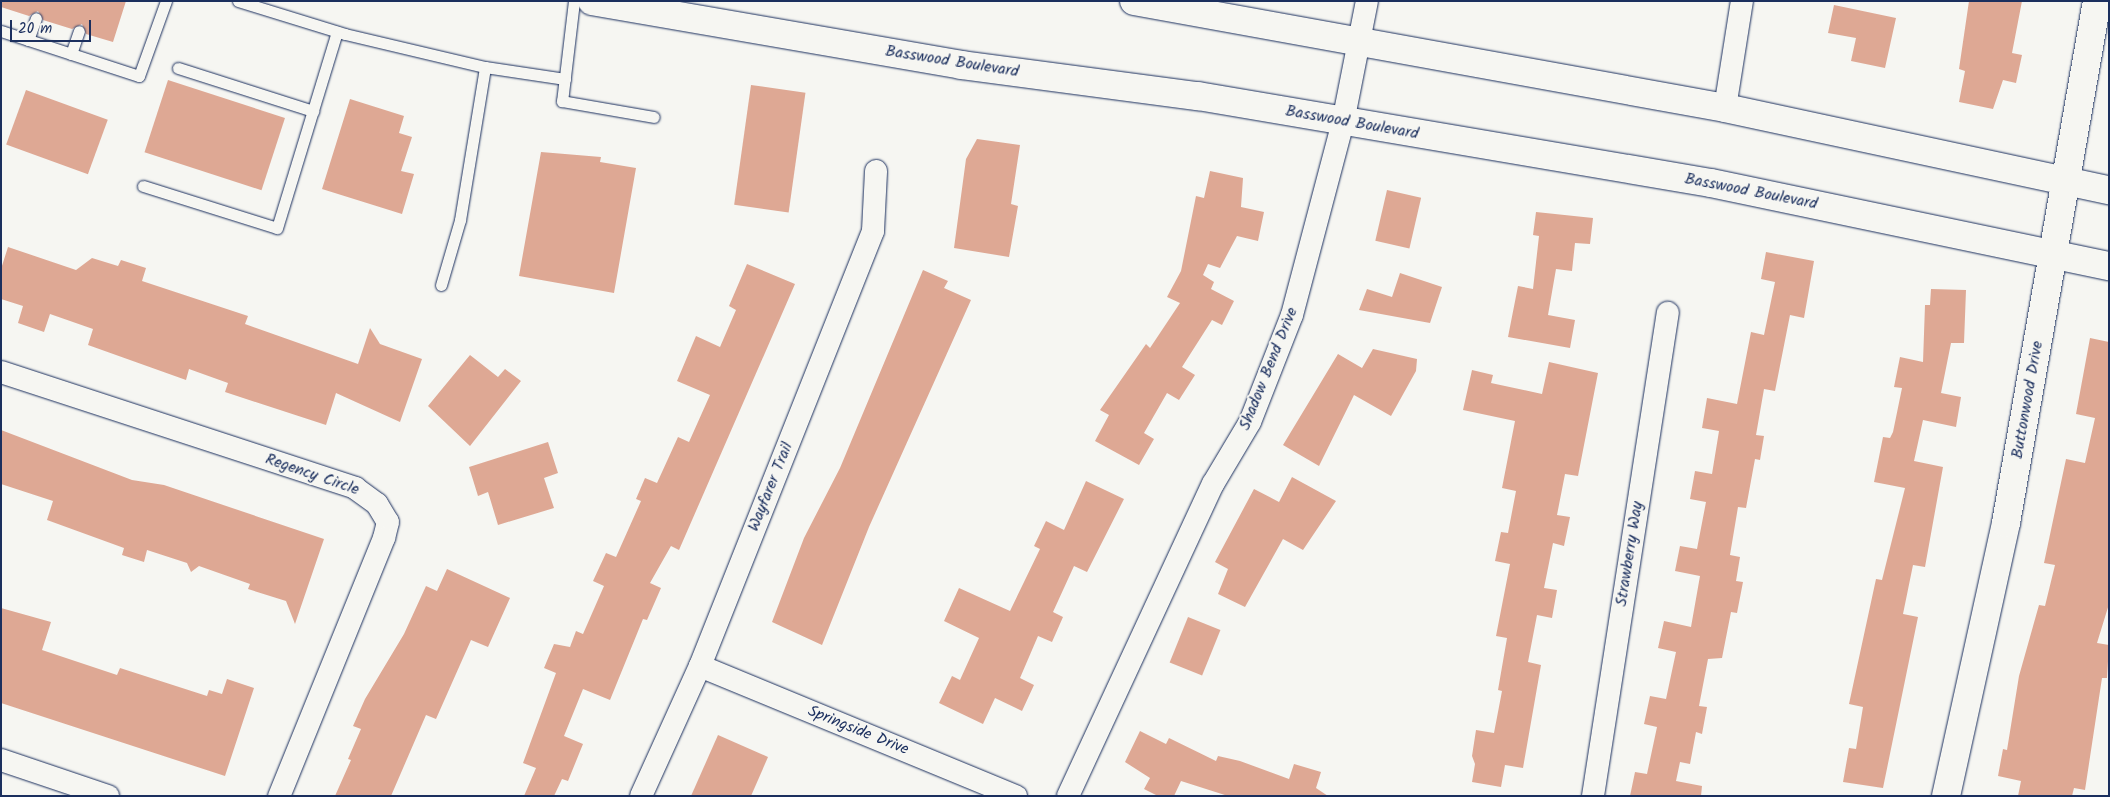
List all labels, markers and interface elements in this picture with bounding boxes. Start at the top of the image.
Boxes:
scale bar [12,10,94,42]
text: 20 m [18,17,52,41]
street label: Basswood Boulevard [884,42,1020,82]
street label: Basswood Boulevard [1284,102,1420,144]
street label: Basswood Boulevard [1683,170,1819,214]
street label: Shadow Bend Drive [1236,305,1302,433]
street label: Buttonwood Drive [2008,340,2048,460]
street label: Wayfarer Trail [744,440,798,534]
street label: Regency Circle [263,450,361,500]
street label: Strawberry Way [1612,500,1648,608]
street label: Springside Drive [805,702,911,760]

